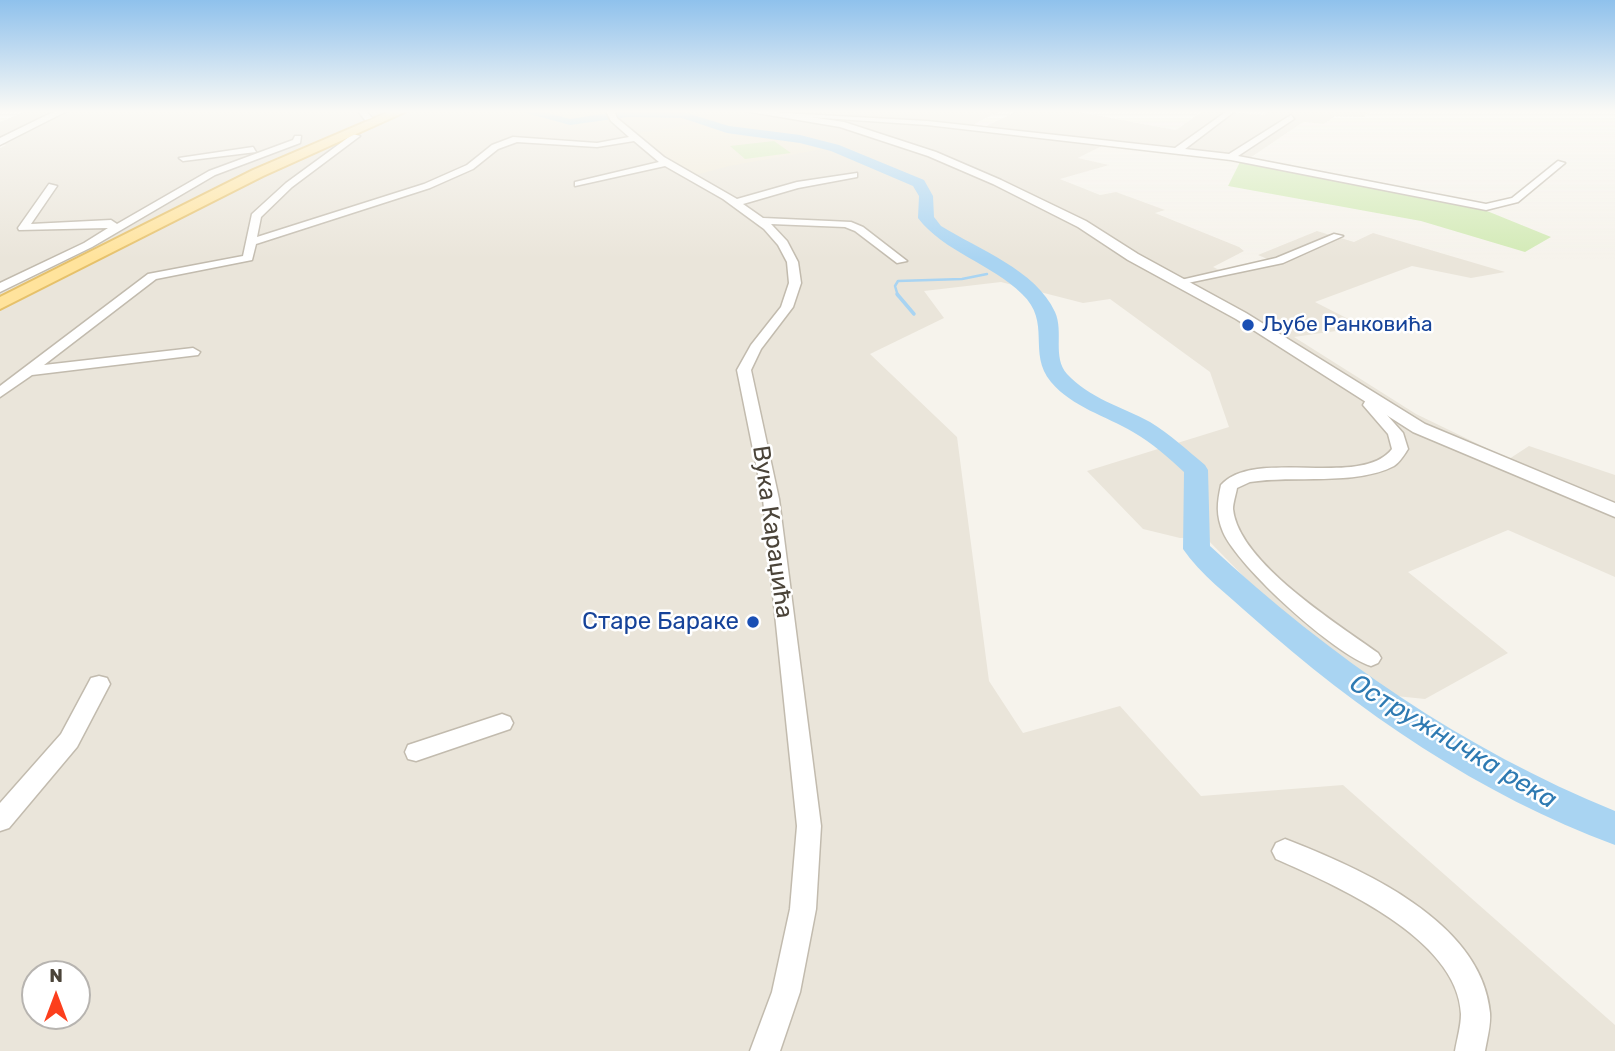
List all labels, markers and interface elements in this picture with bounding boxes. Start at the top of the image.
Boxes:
place label: Љубе Ранковића [1262,312,1433,338]
marker: Љубе Ранковића [1240,317,1256,333]
street label: Вука Караџића [746,444,798,620]
place label: Старе Бараке [582,608,739,636]
marker: Старе Бараке [745,614,761,630]
water label: Остружничка река [1344,668,1562,816]
north arrow [21,960,91,1030]
text: N [49,964,63,987]

